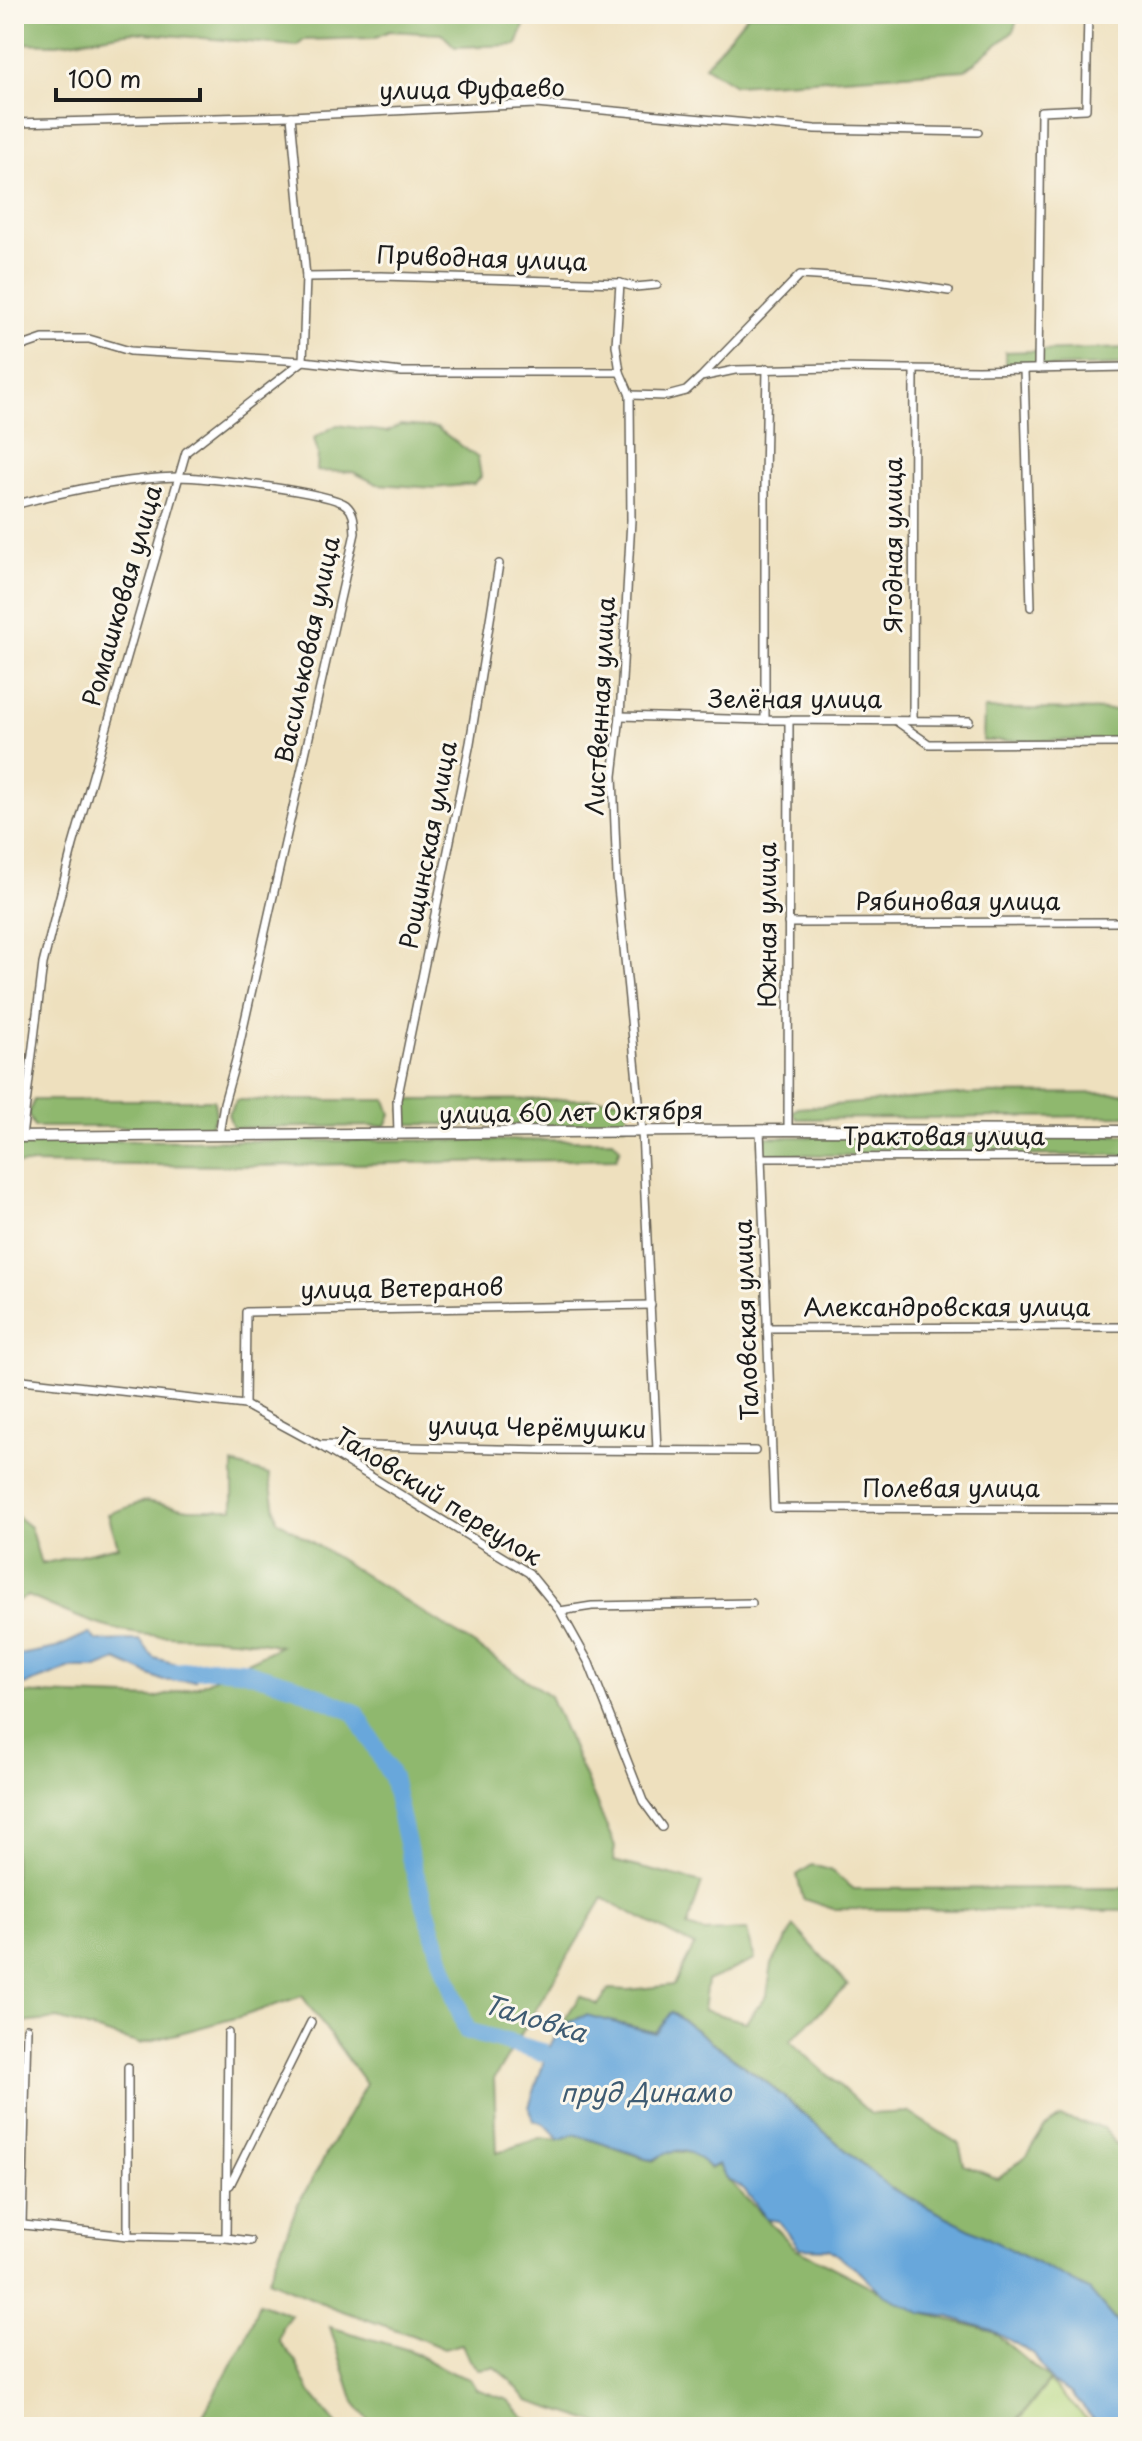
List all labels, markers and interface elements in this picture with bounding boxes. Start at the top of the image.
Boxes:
scale bar [56,52,200,102]
text: 100 m [68,60,141,96]
street label: улица Фуфаево [379,68,565,108]
street label: Приводная улица [376,235,588,279]
street label: Ягодная улица [874,457,910,633]
street label: Ромашковая улица [72,480,170,711]
street label: Васильковая улица [264,533,348,766]
street label: Лиственная улица [575,596,623,816]
street label: Зелёная улица [708,680,882,716]
street label: Рощинская улица [389,738,465,952]
street label: Южная улица [748,842,784,1008]
street label: Рябиновая улица [856,882,1060,918]
street label: улица 60 лет Октября [438,1091,704,1131]
street label: Трактовая улица [843,1117,1045,1153]
street label: Таловская улица [724,1219,766,1421]
street label: улица Ветеранов [300,1267,504,1307]
street label: Александровская улица [804,1288,1090,1324]
street label: улица Черёмушки [427,1406,647,1446]
street label: Таловский переулок [328,1417,550,1574]
street label: Полевая улица [862,1469,1040,1505]
water label: Таловка [479,1983,592,2052]
water label: пруд Динамо [560,2072,733,2111]

